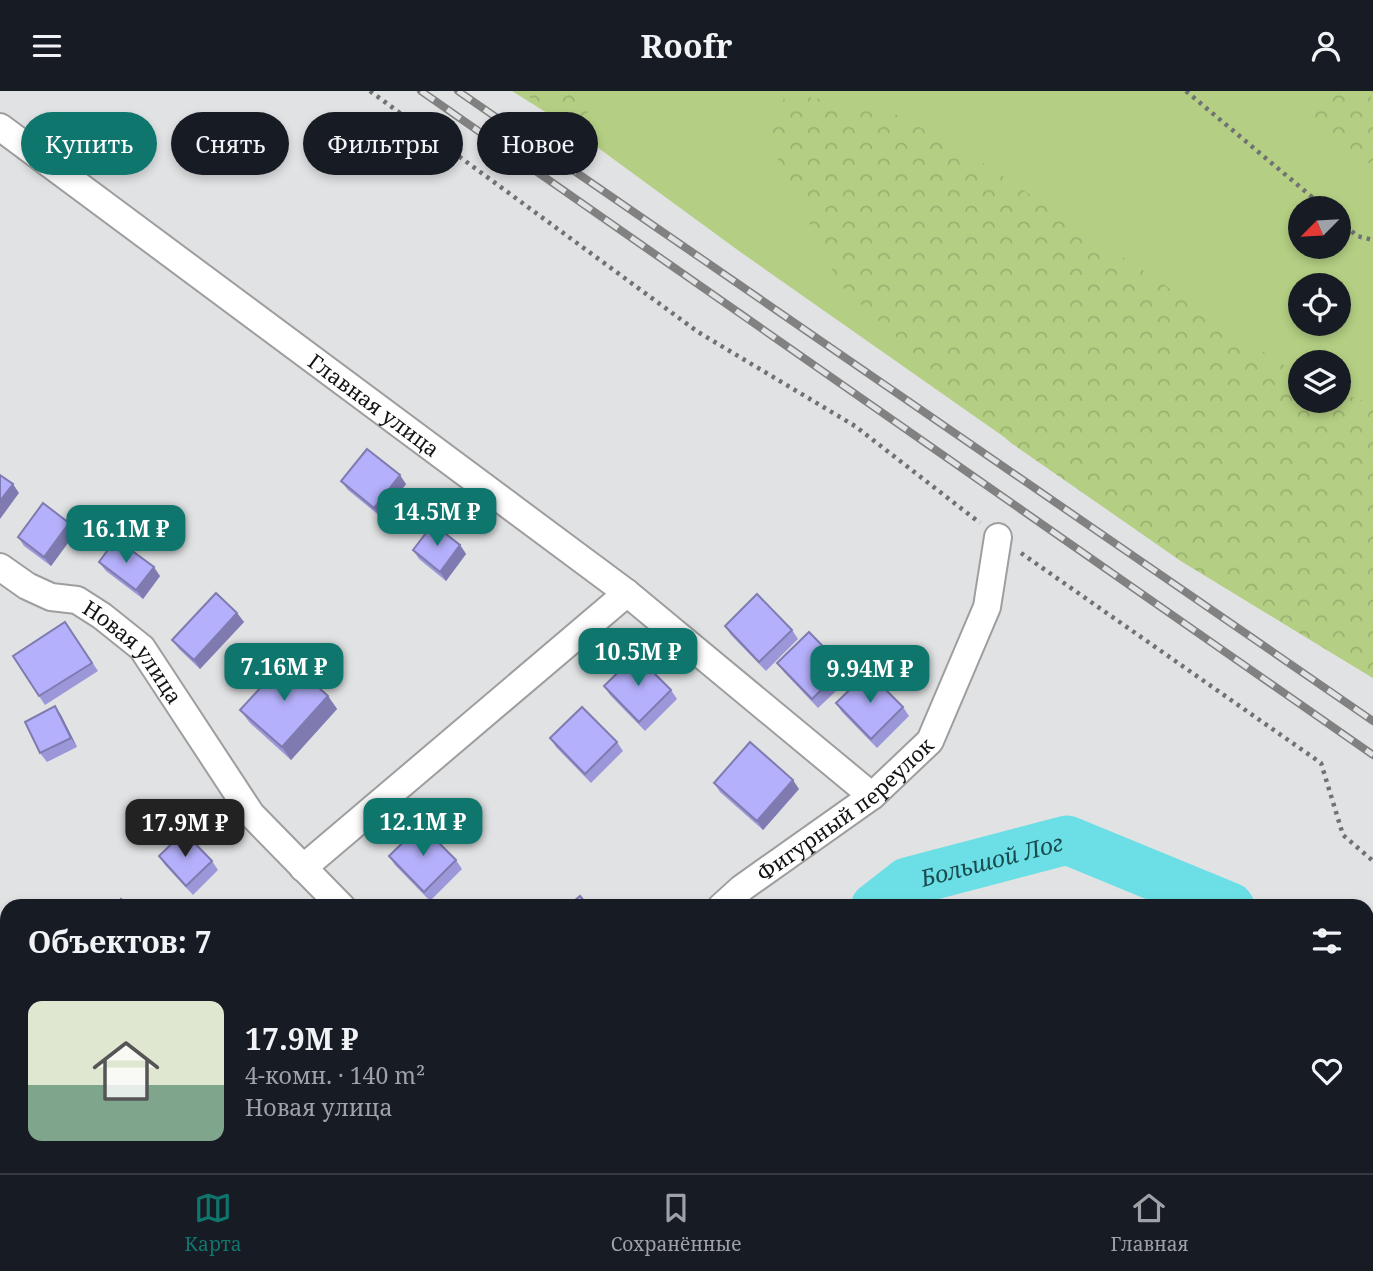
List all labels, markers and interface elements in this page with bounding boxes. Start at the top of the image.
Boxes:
text: Roofr [641,24,732,67]
icon: menu [28,27,66,65]
icon: person [1307,27,1345,65]
chip: Купить [21,112,157,175]
chip: Снять [171,112,289,175]
chip: Фильтры [303,112,463,175]
chip: Новое [477,112,598,175]
north arrow [1288,196,1351,259]
map controls [1288,196,1351,413]
button: locate [1288,273,1351,336]
street label: Главная улица [303,347,445,463]
button: layers [1288,350,1351,413]
pin: 14.5M ₽ [372,489,502,548]
text: 14.5M ₽ [393,495,481,527]
pin: 16.1M ₽ [61,505,191,565]
text: 16.1M ₽ [82,512,170,544]
street label: Новая улица [78,594,189,709]
pin: 10.5M ₽ [573,629,703,688]
text: 10.5M ₽ [594,635,682,667]
pin: 7.16M ₽ [219,643,349,703]
pin: 9.94M ₽ [805,645,935,705]
text: 7.16M ₽ [240,650,328,682]
text: 9.94M ₽ [826,652,914,684]
street label: Фигурный переулок [751,731,940,887]
pin: 17.9M ₽ [120,799,250,859]
pin: 12.1M ₽ [358,799,488,858]
text: 12.1M ₽ [379,805,467,837]
text: 17.9M ₽ [141,806,229,838]
water label: Большой Лог [916,826,1066,894]
text: Объектов: 7 [28,921,212,962]
icon: filters [1308,922,1346,960]
text: 17.9M ₽ [245,1018,359,1059]
icon: home [84,1029,168,1113]
icon: heart [1308,1052,1346,1090]
text: 4-комн. · 140 m² [245,1059,425,1091]
text: Новая улица [245,1091,393,1123]
tab: Карта [185,1189,242,1257]
tab: Сохранённые [611,1189,741,1257]
tab: Главная [1110,1189,1188,1257]

